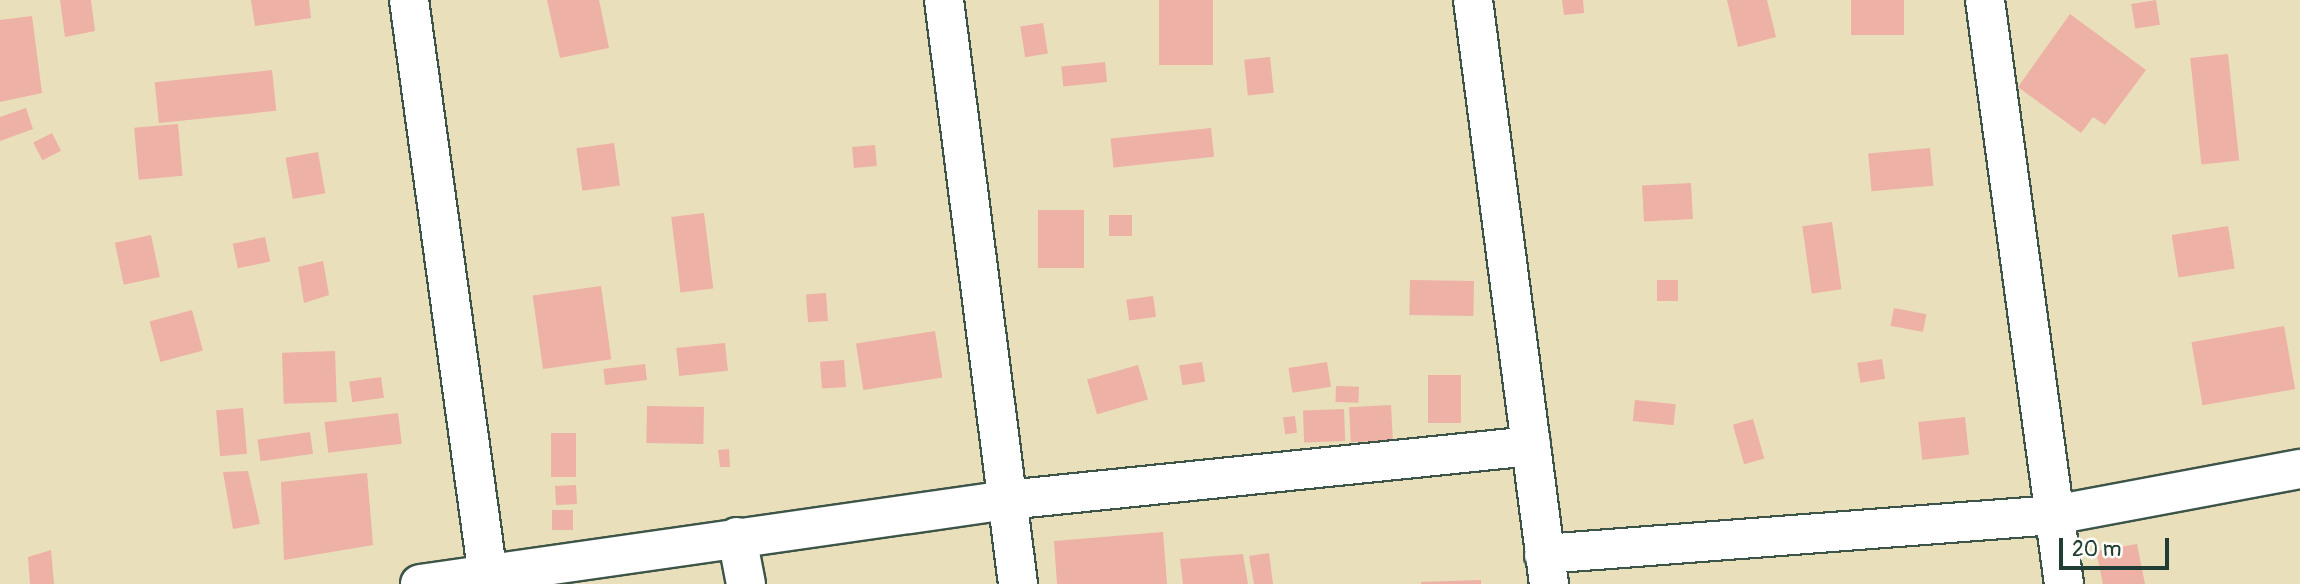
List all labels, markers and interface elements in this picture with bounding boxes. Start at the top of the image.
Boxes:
scale bar [2062,524,2172,568]
text: 20 m [2072,536,2121,563]

